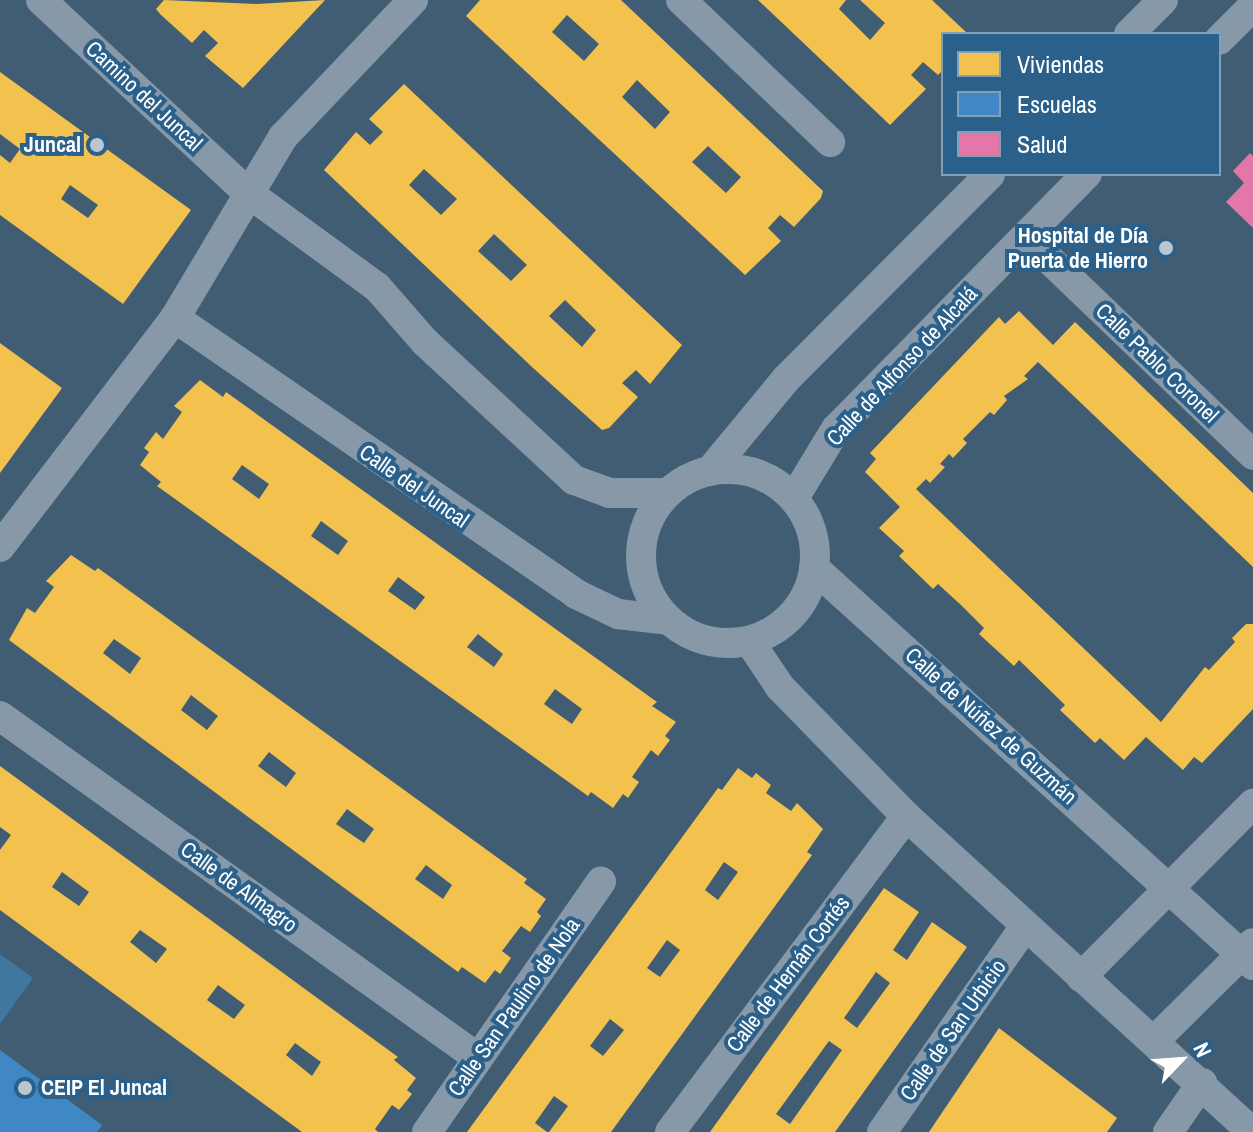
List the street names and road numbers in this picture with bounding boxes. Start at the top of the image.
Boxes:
street label: Camino del Juncal [80,35,208,157]
street label: Calle de Alfonso de Alcalá [821,280,983,452]
street label: Calle Pablo Coronel [1090,298,1224,428]
street label: Calle del Juncal [354,439,474,533]
street label: Calle de Núñez de Guzmán [900,642,1082,810]
street label: Calle de Almagro [175,836,303,938]
street label: Calle de Hernán Cortés [721,891,855,1057]
street label: Calle San Paulino de Nola [443,913,585,1101]
street label: Calle de San Urbicio [894,954,1012,1106]

